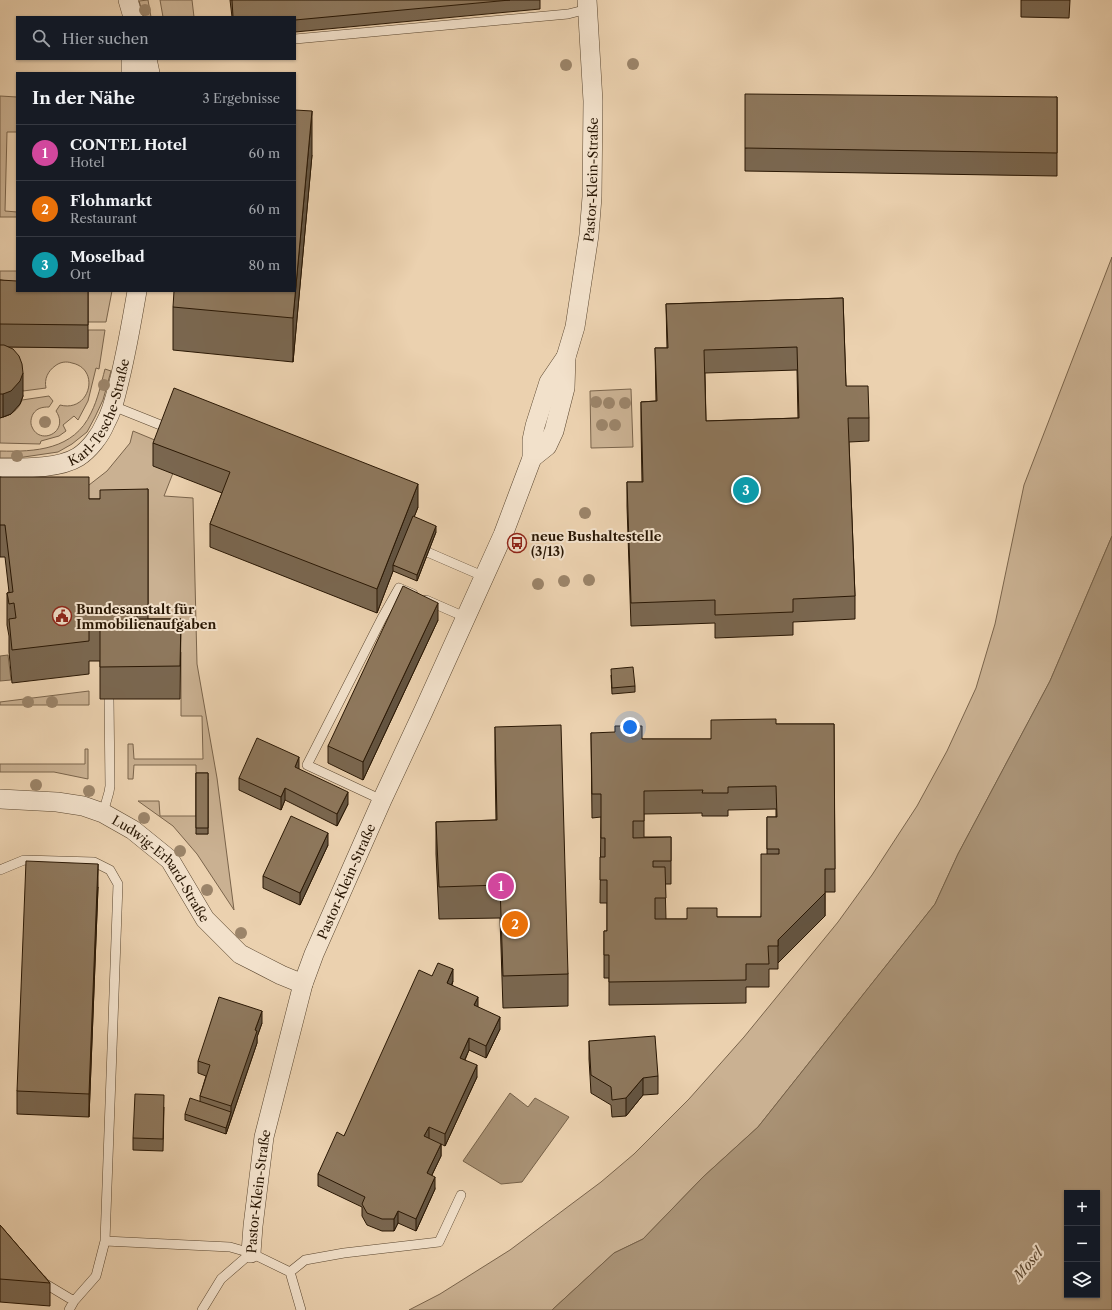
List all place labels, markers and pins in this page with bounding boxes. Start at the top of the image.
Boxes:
pin: 3 [733,475,759,505]
place label: neue Bushaltestelle (3/13) [531,528,662,559]
bus stop icon: neue Bushaltestelle (3/13) [506,532,528,554]
place label: Bundesanstalt für Immobilienaufgaben [76,601,216,632]
public building icon: Bundesanstalt für Immobilienaufgaben [51,605,73,627]
pin: 1 [488,871,514,901]
pin: 2 [502,909,528,939]

